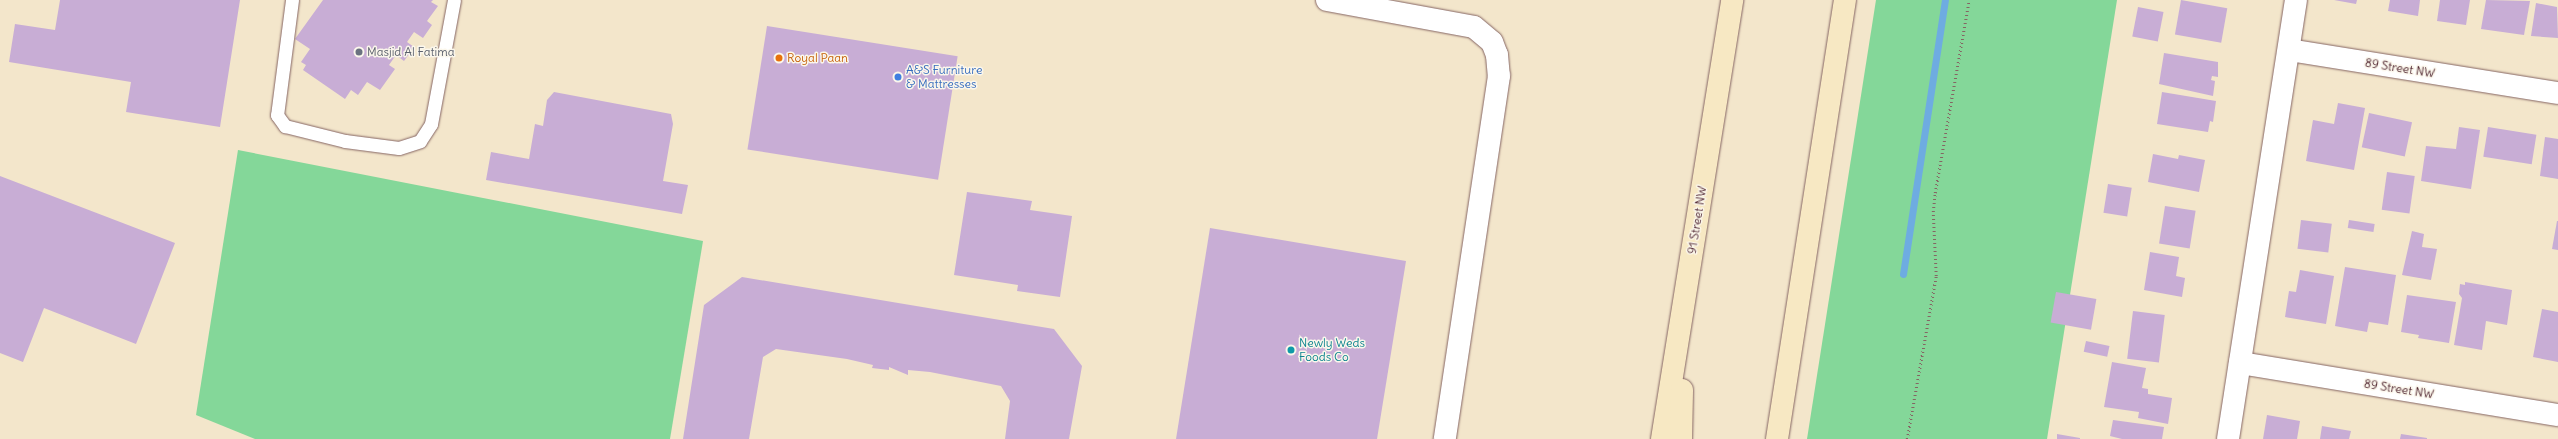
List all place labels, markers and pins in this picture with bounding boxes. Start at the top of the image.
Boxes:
place label: Masjid Al Fatima [367,45,455,59]
marker: Masjid Al Fatima [354,47,364,57]
place label: Royal Paan [787,51,848,65]
marker: Royal Paan [774,53,784,63]
place label: A&S Furniture & Mattresses [906,63,982,91]
marker: A&S Furniture & Mattresses [893,72,903,82]
place label: Newly Weds Foods Co [1299,336,1365,364]
marker: Newly Weds Foods Co [1286,345,1296,355]

